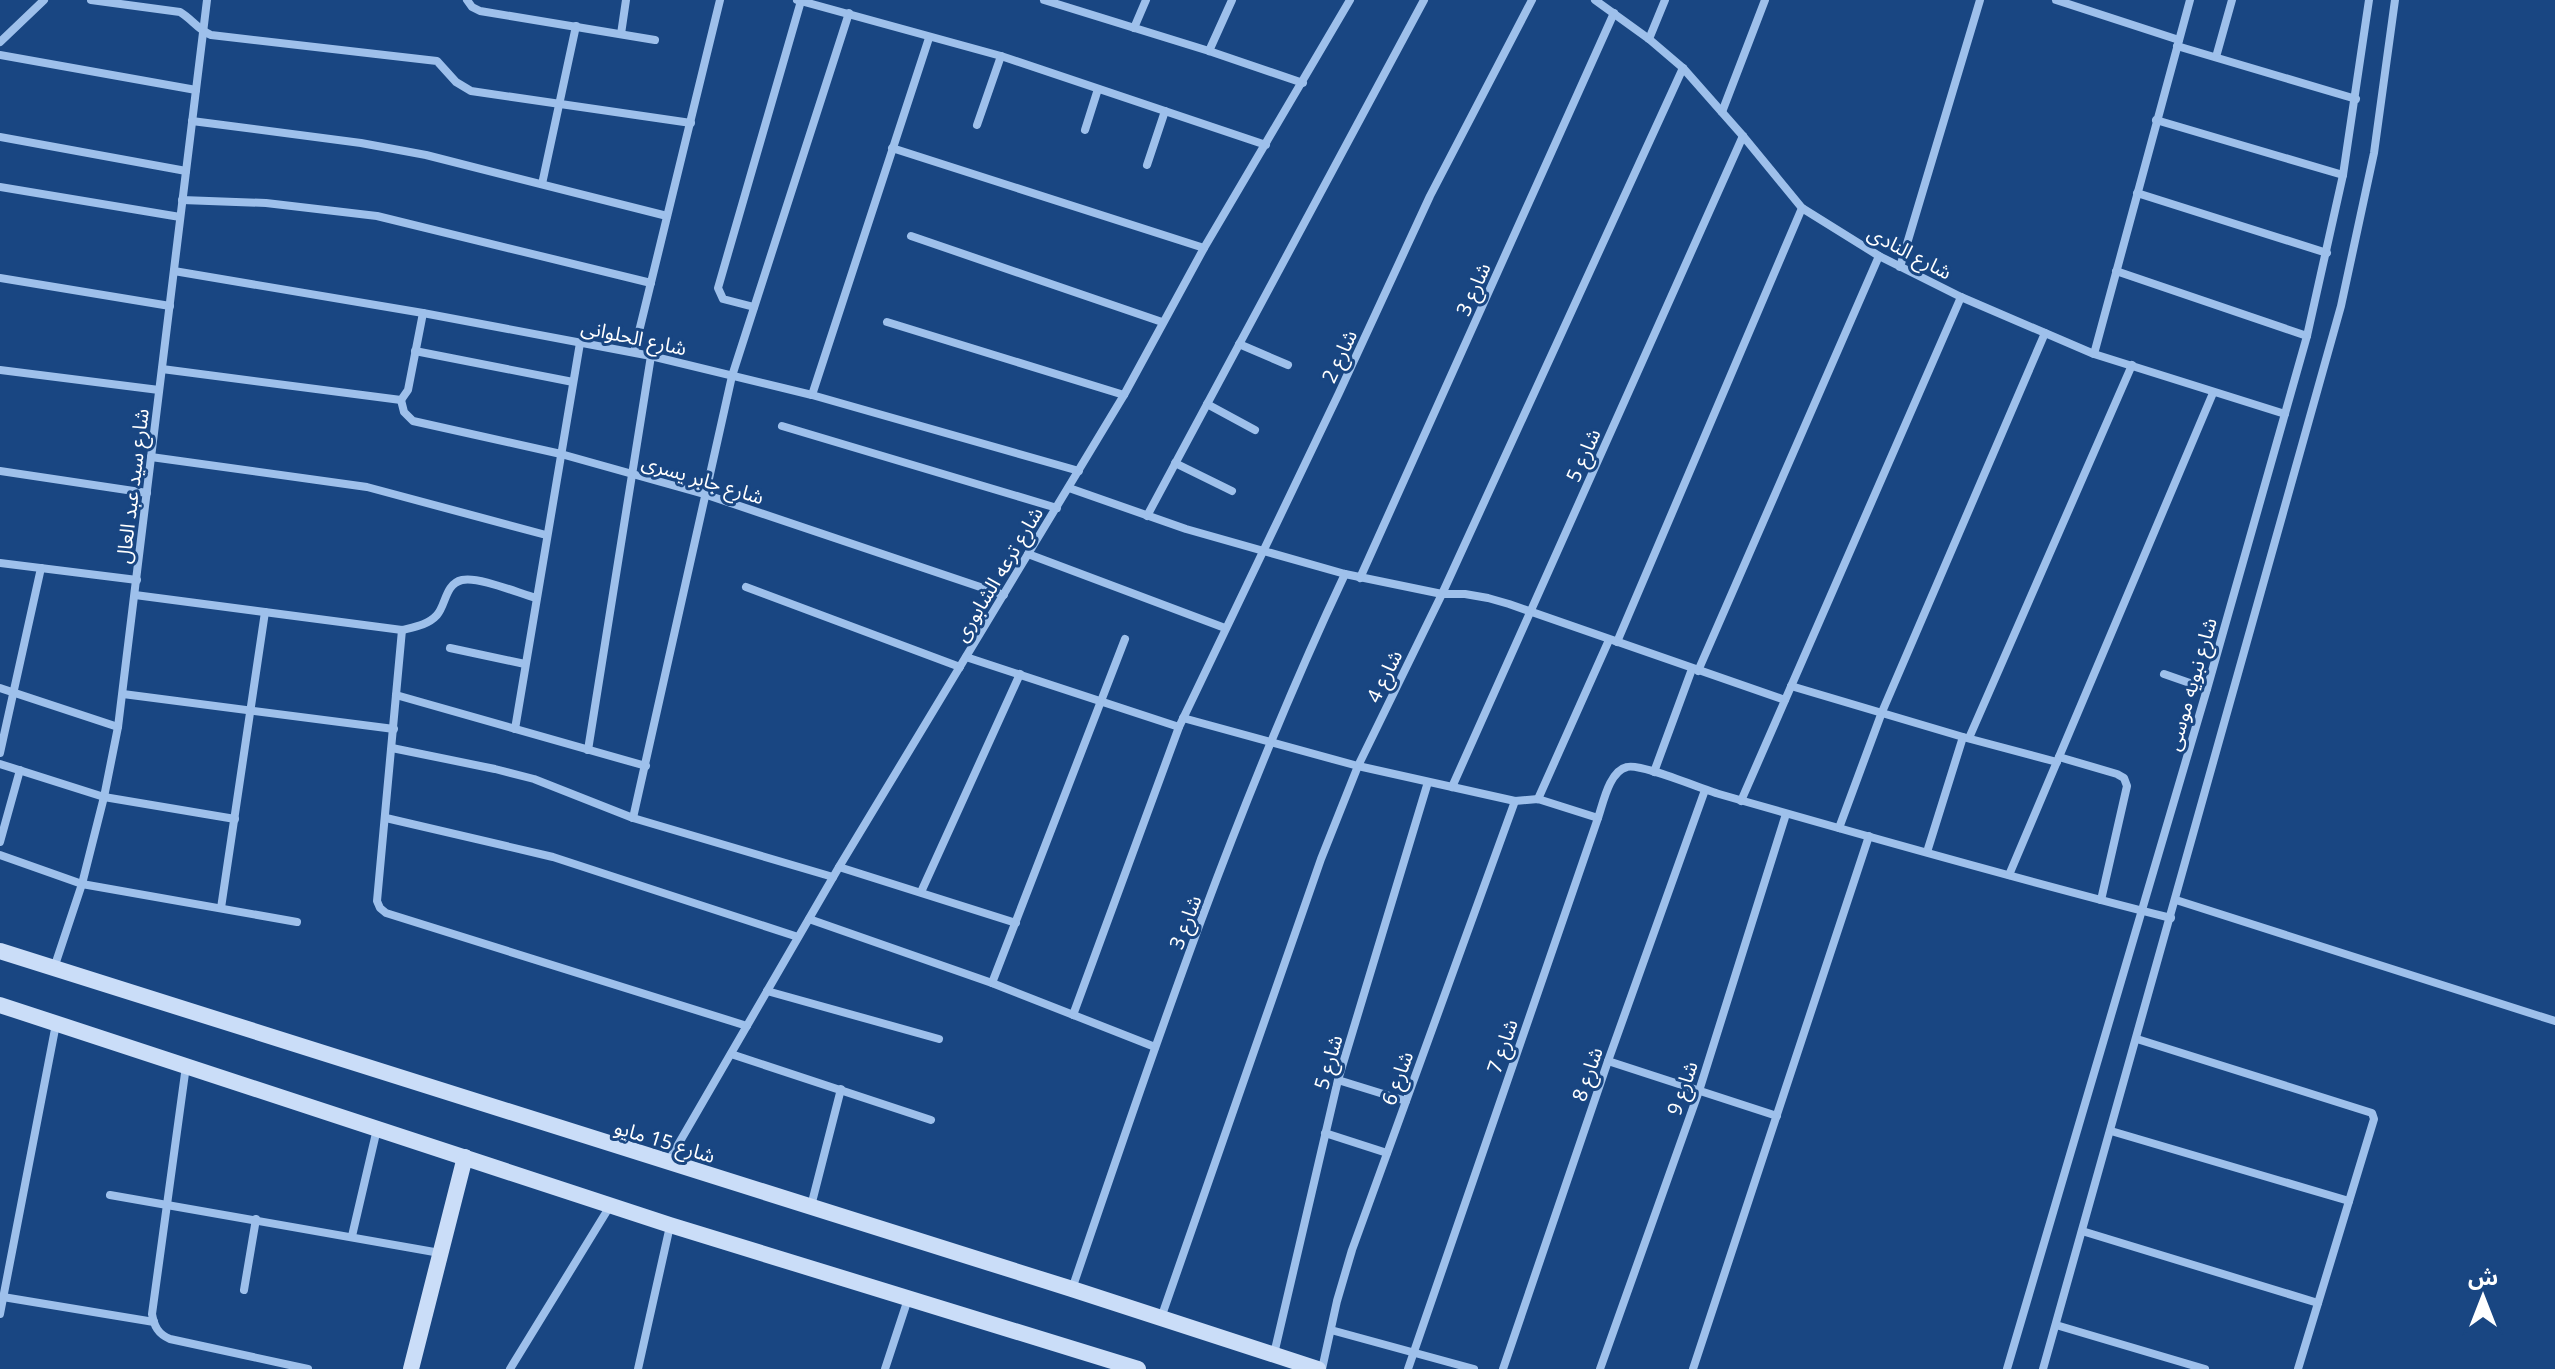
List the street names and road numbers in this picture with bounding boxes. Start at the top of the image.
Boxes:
street label: شارع النادى [1862,219,1957,287]
street label: شارع 3 [1449,258,1498,321]
street label: شارع الحلوانى [578,313,689,363]
street label: شارع 2 [1315,325,1365,388]
street label: شارع سيد عبد العال [109,407,157,565]
street label: شارع 5 [1559,424,1608,487]
street label: شارع جابر يسرى [638,448,767,512]
street label: شارع ترعه الشابورى [947,502,1051,647]
street label: شارع نبويه موسى [2159,614,2225,754]
street label: شارع 4 [1360,645,1410,708]
street label: شارع 3 [1162,891,1209,954]
street label: شارع 7 [1480,1015,1526,1077]
street label: شارع 5 [1307,1032,1351,1093]
street label: شارع 8 [1565,1043,1611,1105]
street label: شارع 6 [1375,1047,1421,1109]
street label: شارع 9 [1660,1057,1706,1119]
street label: شارع 15 مايو [611,1113,719,1171]

